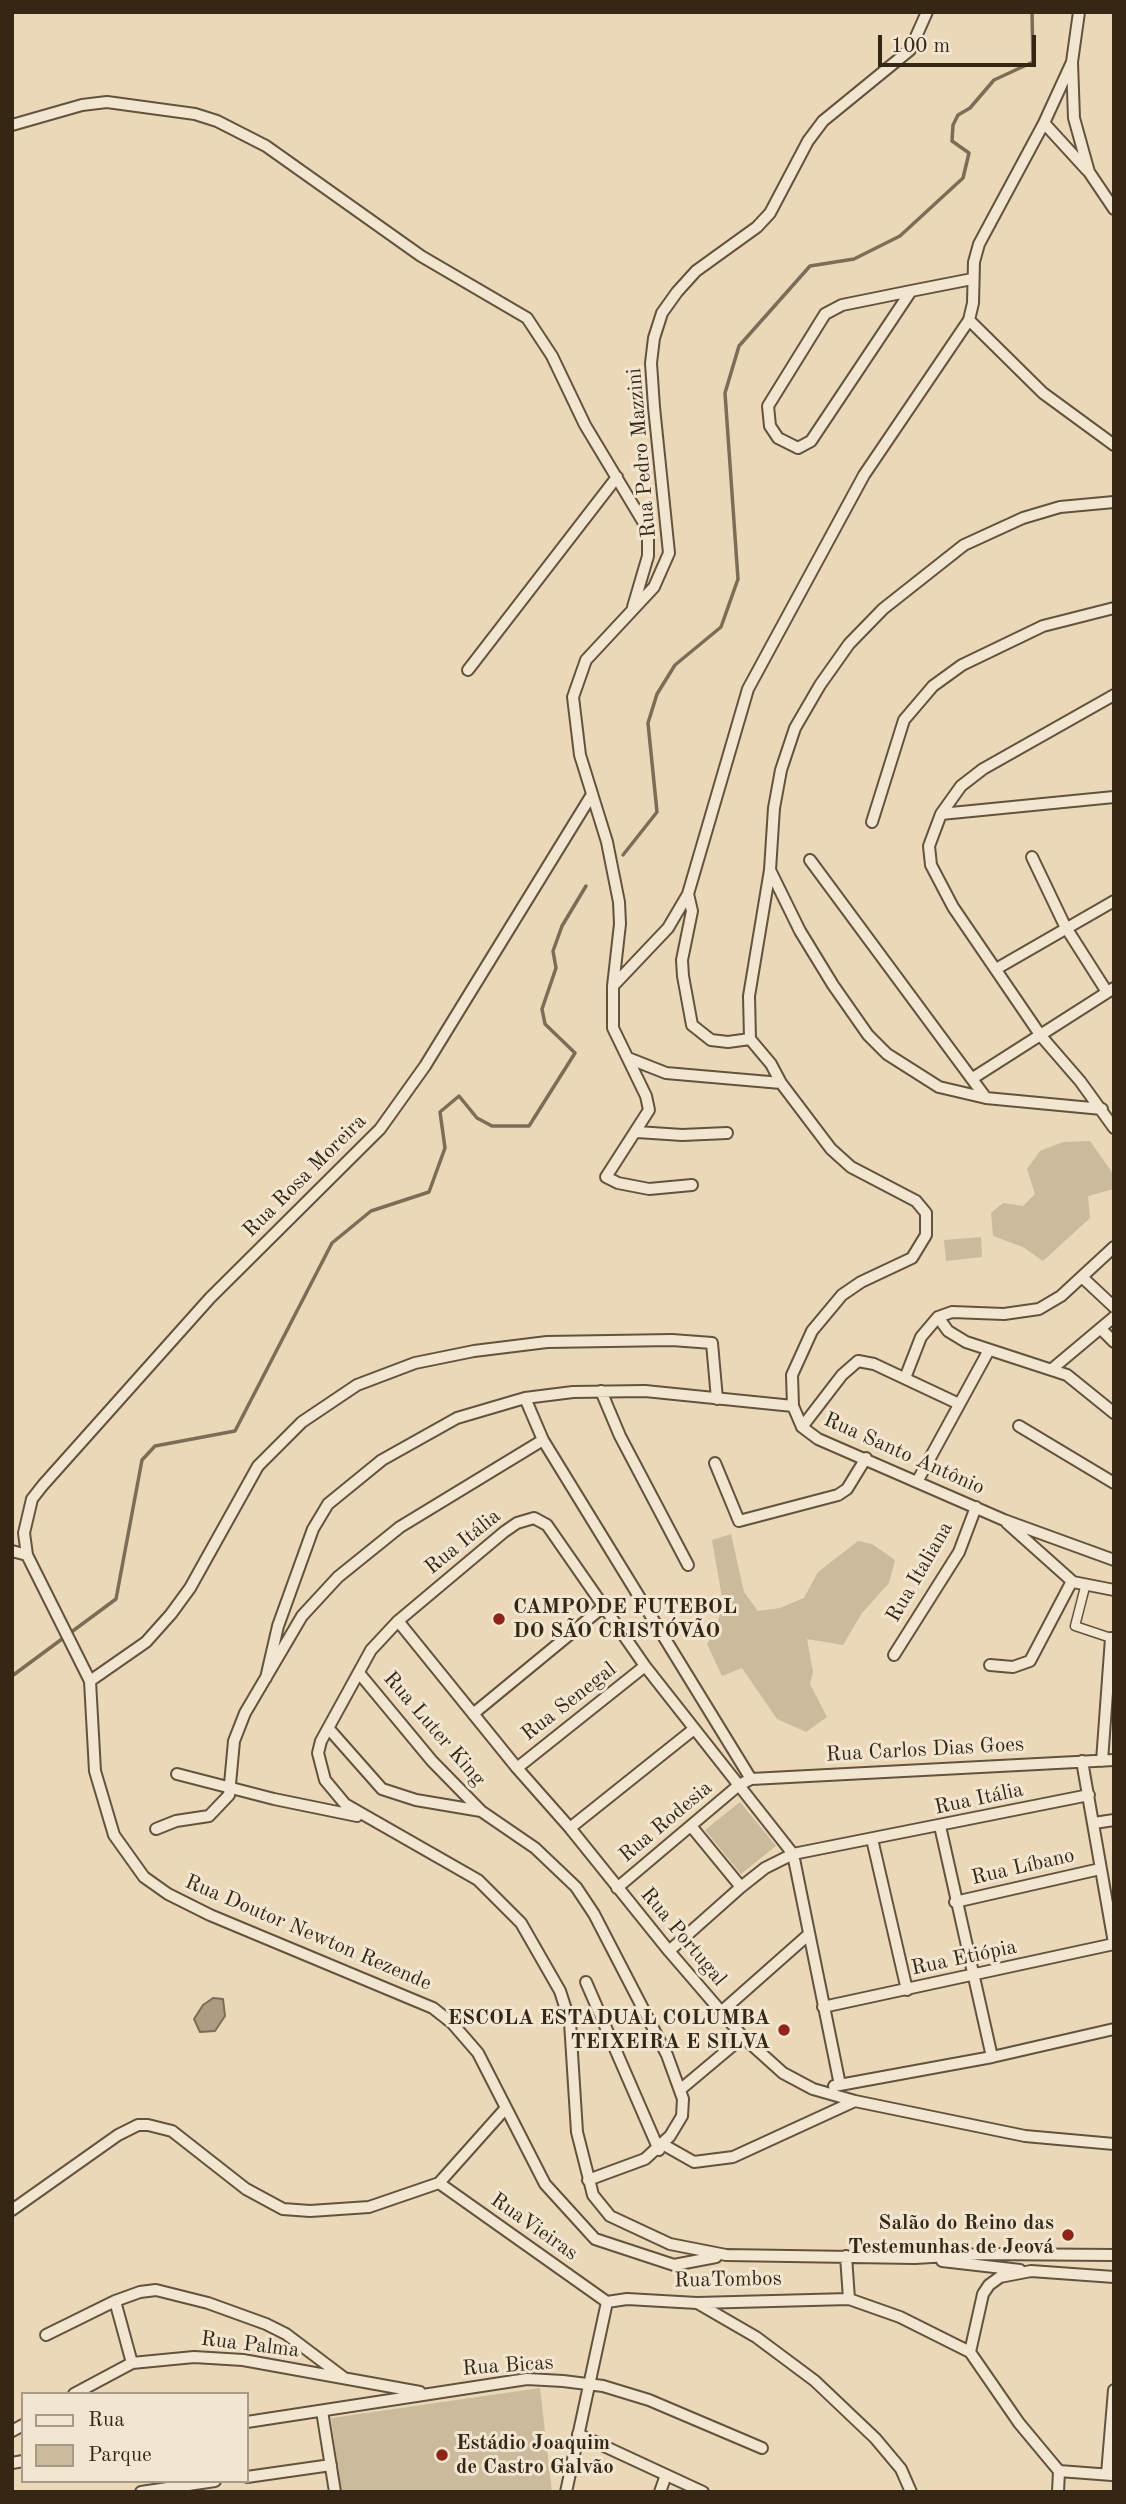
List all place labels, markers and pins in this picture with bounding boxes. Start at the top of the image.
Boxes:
place label: CAMPO DE FUTEBOL DO SÃO CRISTÓVÃO [513,1594,737,1644]
marker: CAMPO DE FUTEBOL DO SÃO CRISTÓVÃO [491,1611,507,1627]
place label: ESCOLA ESTADUAL COLUMBA TEIXEIRA E SILVA [448,2005,770,2055]
marker: ESCOLA ESTADUAL COLUMBA TEIXEIRA E SILVA [776,2022,792,2038]
place label: Salão do Reino das Testemunhas de Jeová [848,2210,1054,2260]
marker: Salão do Reino das Testemunhas de Jeová [1060,2227,1076,2243]
place label: Estádio Joaquim de Castro Galvão [456,2430,614,2480]
marker: Estádio Joaquim de Castro Galvão [434,2447,450,2463]

